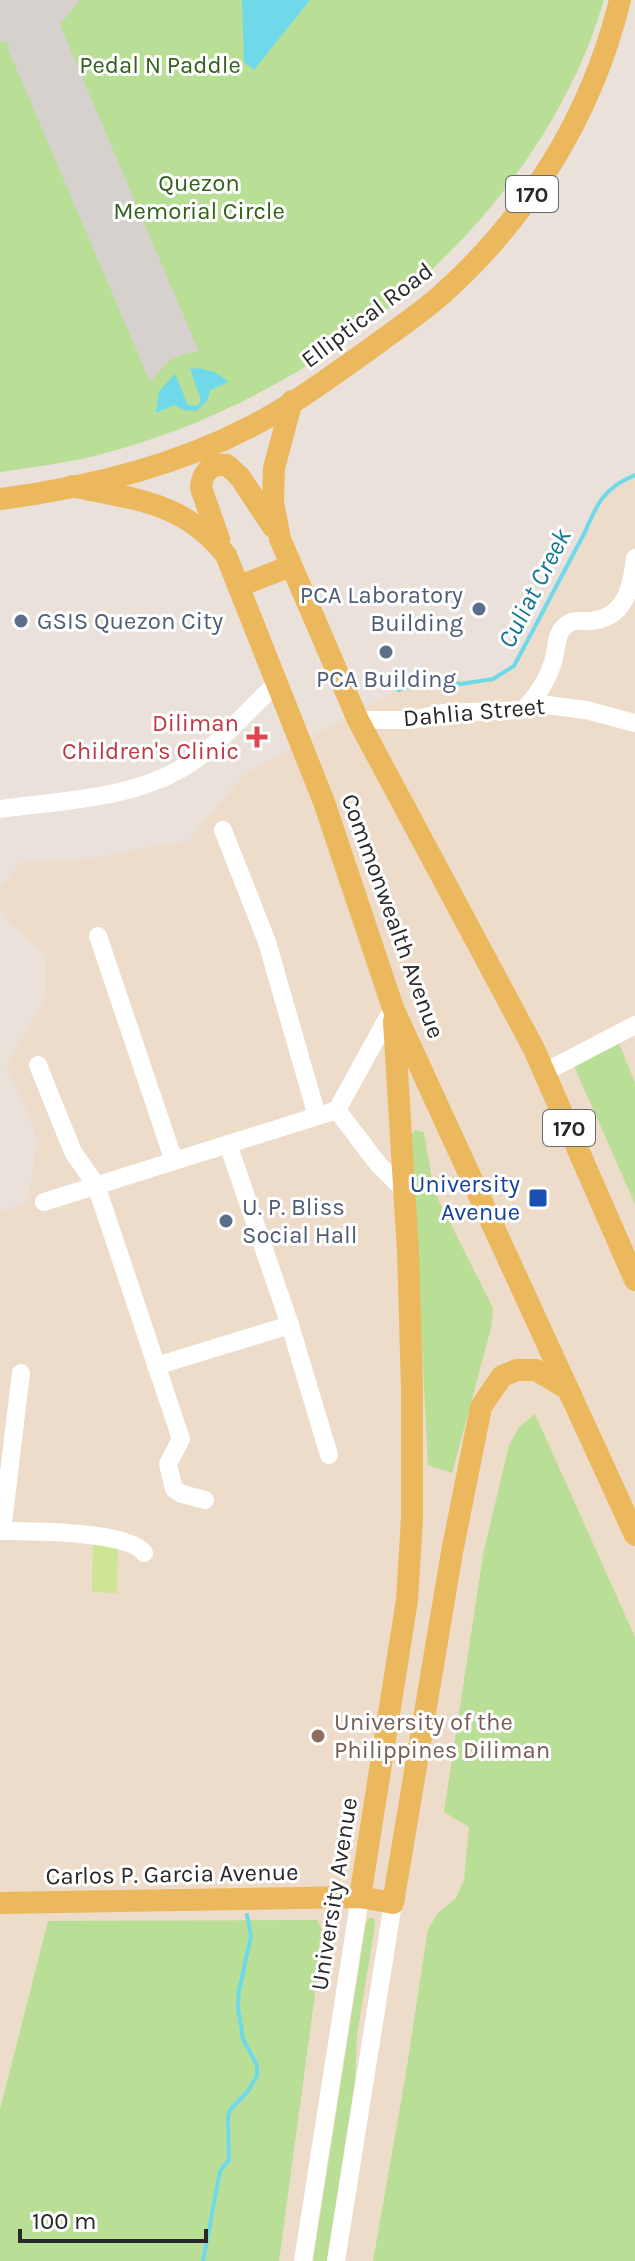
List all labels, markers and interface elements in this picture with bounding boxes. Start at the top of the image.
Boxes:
park label: Pedal N Paddle [79,51,241,79]
park label: Quezon Memorial Circle [113,169,285,225]
road number: 170 [506,176,558,212]
street label: Elliptical Road [296,256,438,374]
water label: Culiat Creek [491,523,578,653]
place label: PCA Laboratory Building [300,581,463,637]
marker: PCA Laboratory Building [470,600,488,618]
place label: GSIS Quezon City [37,607,223,635]
marker: GSIS Quezon City [12,612,30,630]
marker: PCA Building [377,643,395,661]
place label: PCA Building [316,665,457,693]
street label: Dahlia Street [402,692,546,732]
place label: Diliman Children's Clinic [62,709,239,765]
marker: Diliman Children's Clinic [246,726,268,748]
street label: Commonwealth Avenue [336,790,450,1042]
road number: 170 [543,1110,595,1146]
place label: University Avenue [410,1170,520,1226]
marker: University Avenue [527,1187,549,1209]
place label: U. P. Bliss Social Hall [242,1193,358,1249]
marker: U. P. Bliss Social Hall [217,1212,235,1230]
place label: University of the Philippines Diliman [334,1708,550,1764]
marker: University of the Philippines Diliman [309,1727,327,1745]
street label: University Avenue [305,1796,363,1992]
street label: Carlos P. Garcia Avenue [45,1858,299,1890]
scale bar [20,2193,206,2243]
text: 100 m [32,2207,97,2235]

